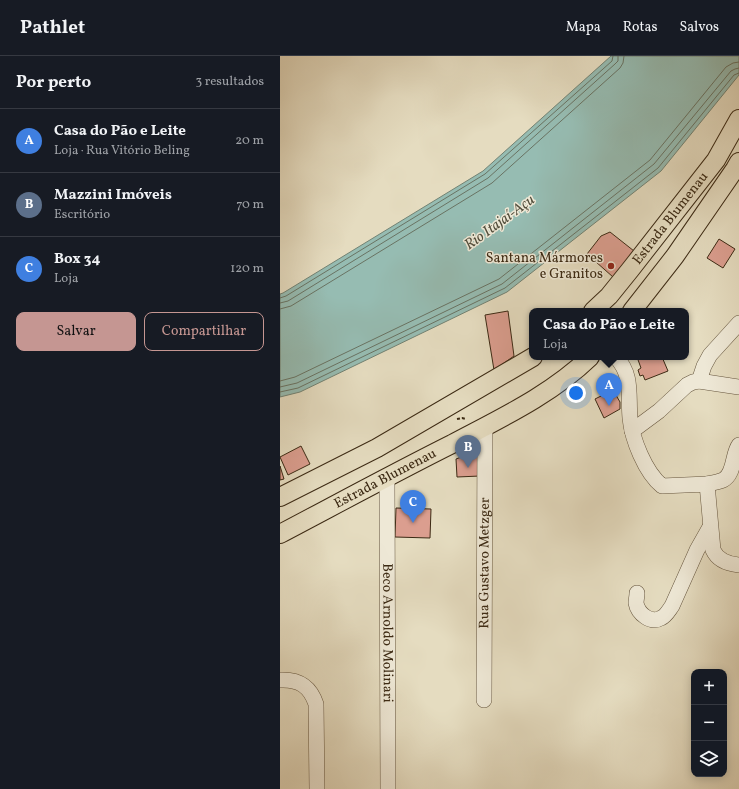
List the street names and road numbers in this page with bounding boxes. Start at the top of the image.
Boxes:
street label: Estrada Blumenau [628,168,713,269]
street label: Estrada Blumenau [331,444,440,513]
street label: Rua Gustavo Metzger [475,497,494,629]
street label: Beco Arnoldo Molinari [378,563,397,703]

